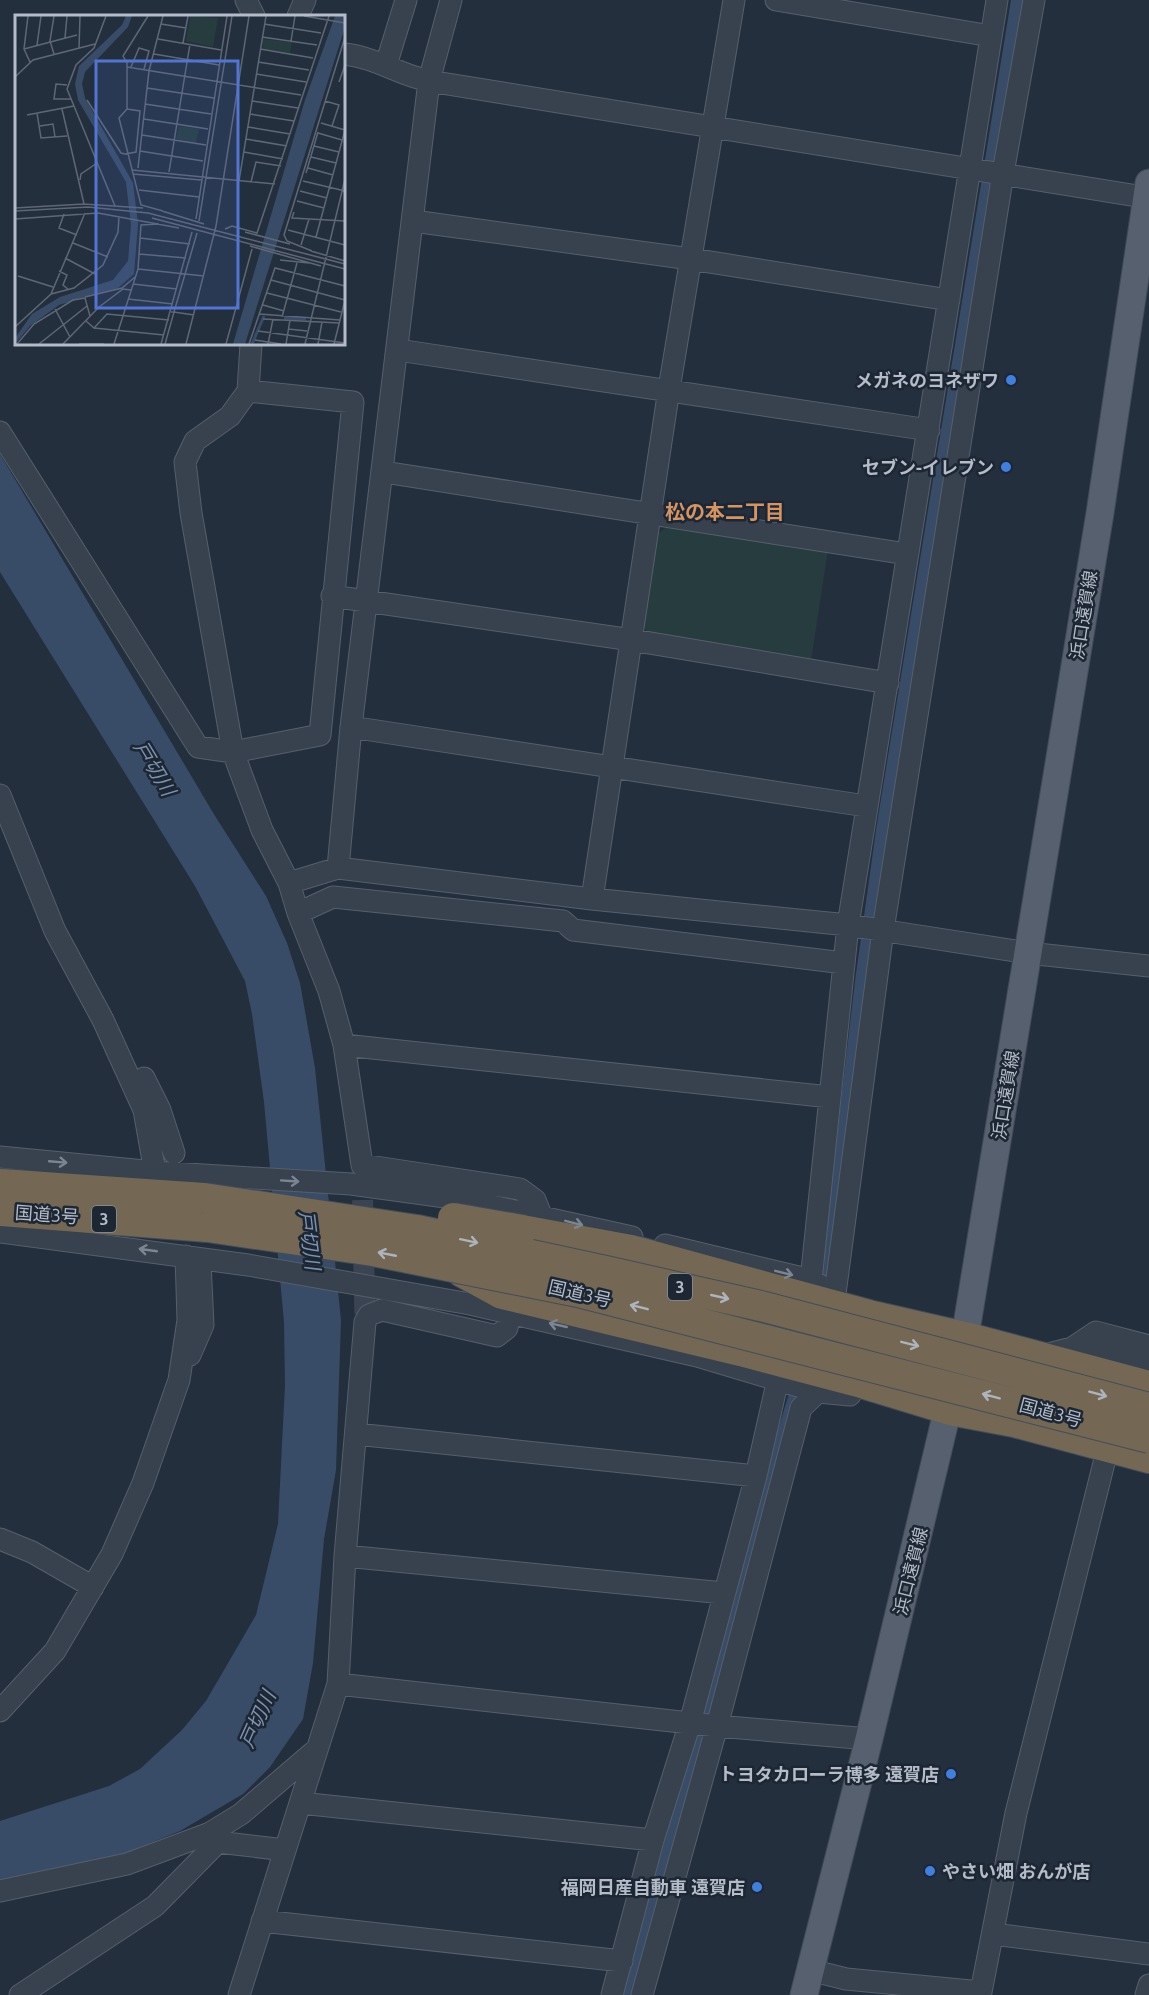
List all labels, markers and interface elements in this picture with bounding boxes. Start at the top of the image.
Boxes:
inset map [15,15,345,345]
place label: メガネのヨネザワ [855,370,999,390]
marker: メガネのヨネザワ [1004,373,1018,387]
place label: セブン-イレブン [862,457,994,477]
marker: セブン-イレブン [999,460,1013,474]
district label: 松の本二丁目 [665,500,785,523]
street label: 浜口遠賀線 [1066,569,1100,661]
water label: 戸切川 [130,736,181,801]
street label: 浜口遠賀線 [988,1049,1022,1141]
one-way arrow [48,1157,68,1168]
one-way arrow [280,1176,299,1187]
street label: 国道3号 [14,1202,80,1226]
road number: 3 [92,1206,116,1232]
water label: 戸切川 [295,1209,325,1273]
one-way arrow [564,1217,583,1229]
one-way arrow [458,1236,478,1247]
one-way arrow [139,1245,159,1256]
one-way arrow [377,1248,397,1259]
one-way arrow [774,1268,793,1280]
road number: 3 [668,1274,692,1300]
street label: 国道3号 [546,1276,614,1310]
one-way arrow [711,1291,730,1303]
one-way arrow [630,1300,649,1312]
one-way arrow [549,1319,569,1330]
one-way arrow [900,1339,919,1351]
one-way arrow [1088,1389,1107,1401]
one-way arrow [982,1390,1001,1402]
street label: 国道3号 [1017,1394,1085,1430]
street label: 浜口遠賀線 [889,1525,931,1617]
water label: 戸切川 [234,1685,281,1751]
place label: トヨタカローラ博多 遠賀店 [719,1764,939,1784]
marker: トヨタカローラ博多 遠賀店 [944,1767,958,1781]
place label: やさい畑 おんが店 [942,1861,1090,1881]
marker: やさい畑 おんが店 [923,1864,937,1878]
place label: 福岡日産自動車 遠賀店 [561,1877,745,1897]
marker: 福岡日産自動車 遠賀店 [750,1880,764,1894]

